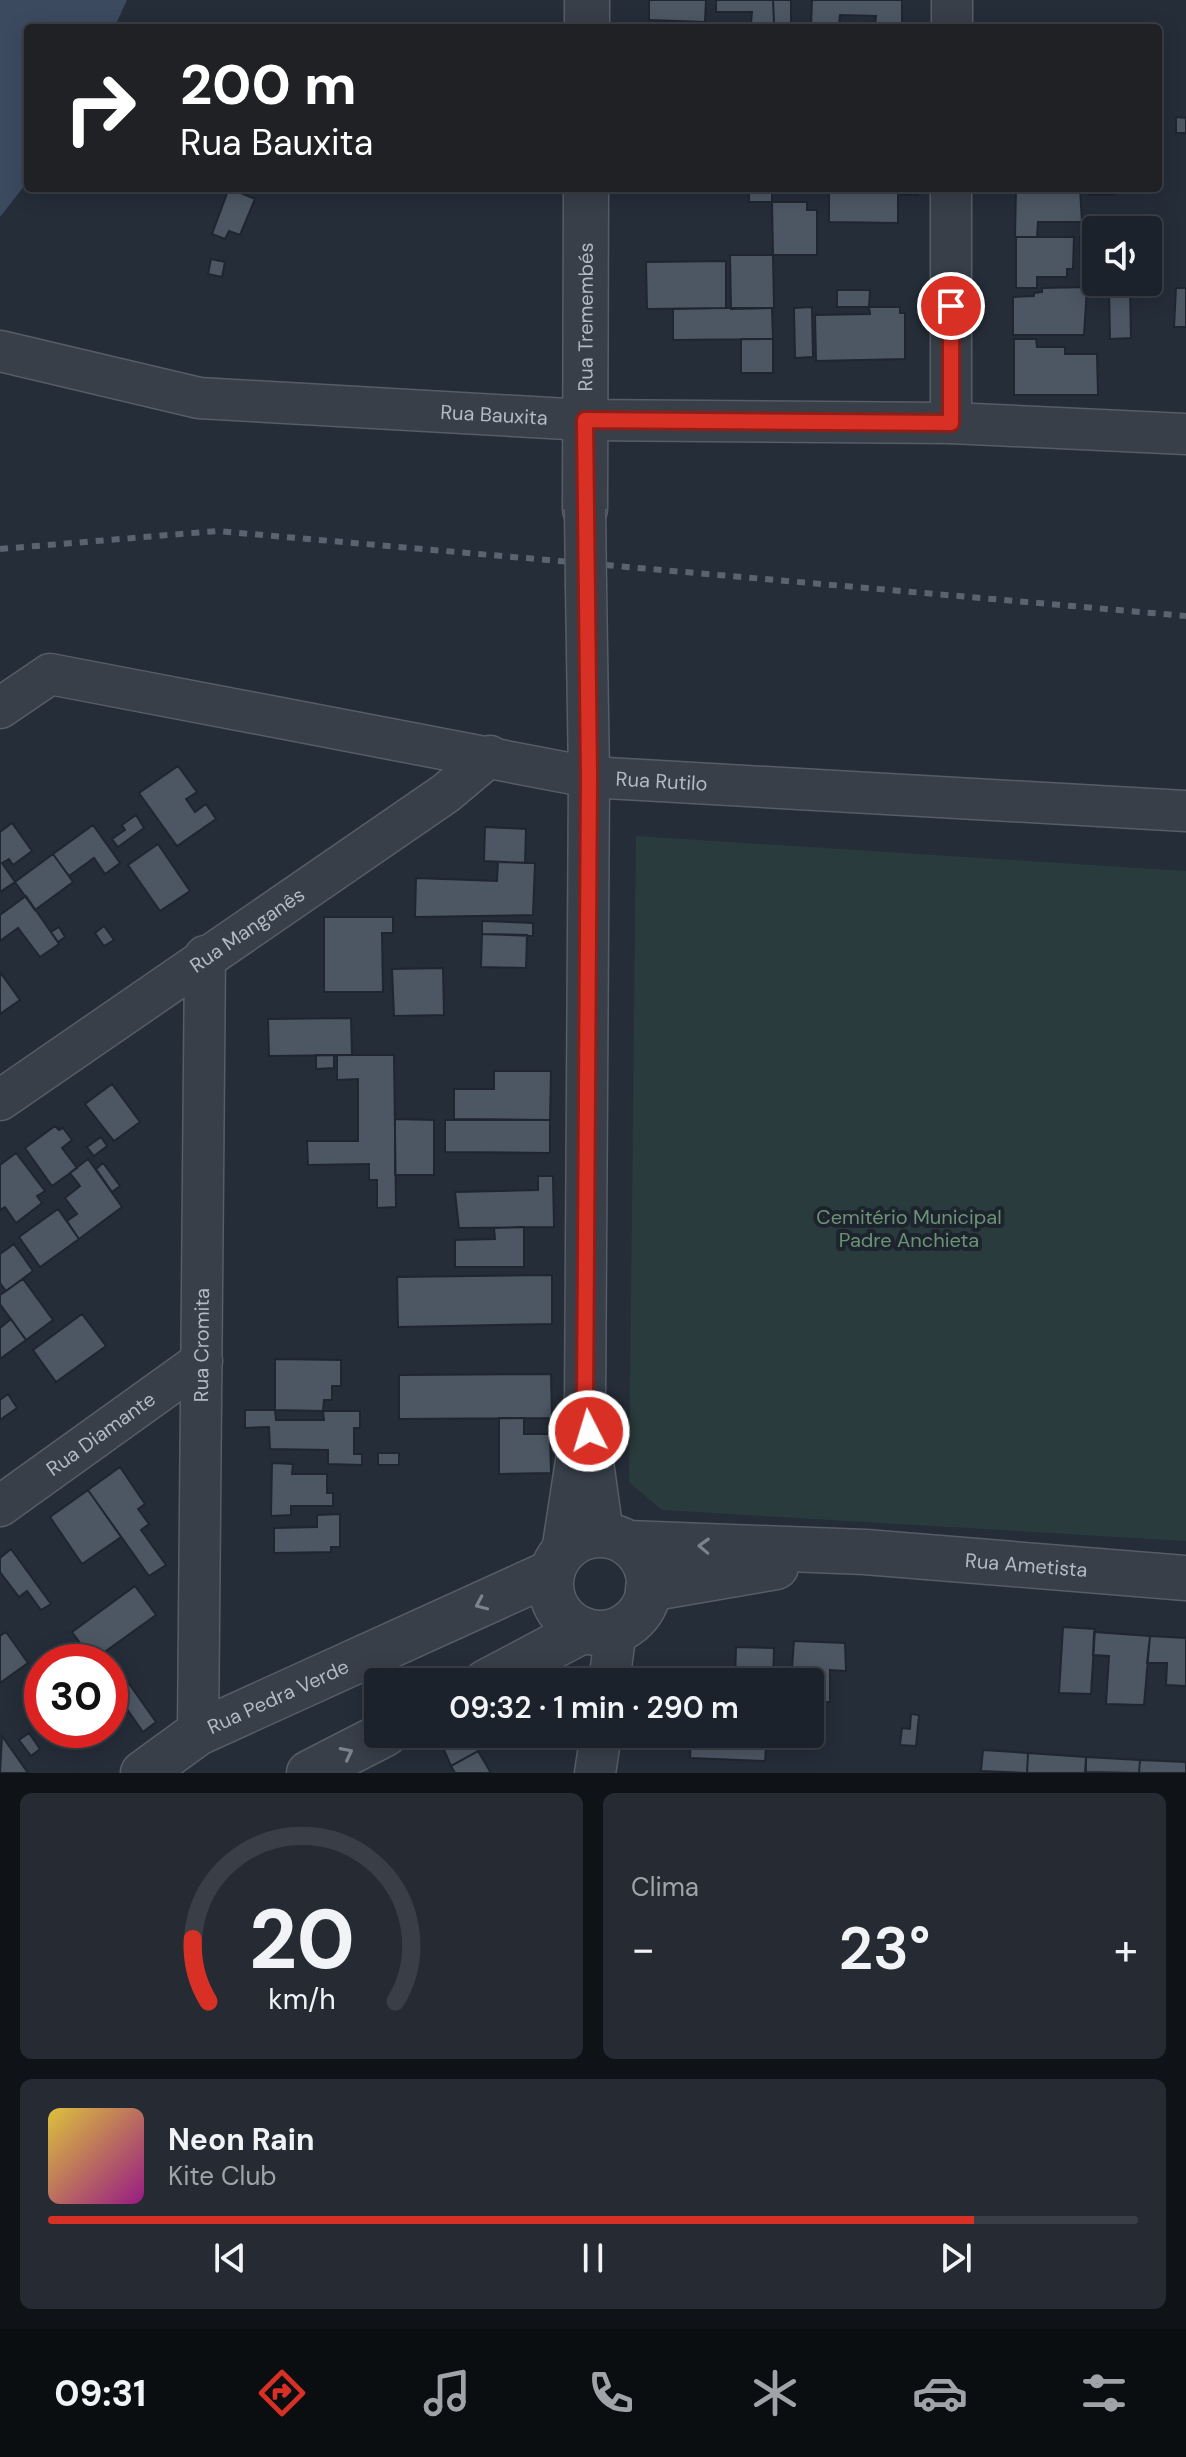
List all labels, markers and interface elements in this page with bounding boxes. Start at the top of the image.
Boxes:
text: 200 m [180,48,357,121]
icon: right [48,56,152,160]
text: Rua Bauxita [180,119,373,166]
map controls [1082,216,1162,296]
button: sound [1082,216,1162,296]
street label: Rua Tremembés [572,242,599,392]
pin [917,272,985,340]
icon: arrive [929,284,973,328]
street label: Rua Bauxita [440,399,548,431]
street label: Rua Rutilo [615,766,708,797]
street label: Rua Manganês [185,881,310,979]
park label: Cemitério Municipal Padre Anchieta [816,1204,1002,1253]
street label: Rua Cromita [188,1288,215,1402]
street label: Rua Diamante [41,1386,160,1482]
position arrow [547,1389,631,1473]
one-way arrow [697,1537,710,1554]
street label: Rua Ametista [964,1547,1089,1583]
one-way arrow [475,1595,490,1611]
speed limit sign: 30 [24,1644,128,1748]
street label: Rua Pedra Verde [203,1653,353,1740]
text: 09:32 · 1 min · 290 m [449,1688,739,1727]
one-way arrow [339,1748,353,1763]
text: Clima [631,1870,699,1904]
text: 20 [248,1885,355,1994]
text: 23° [839,1909,930,1988]
text: − [631,1920,655,1978]
text: + [1114,1920,1138,1978]
text: km/h [268,1981,335,2018]
text: Neon Rain [168,2120,314,2159]
text: Kite Club [168,2159,277,2193]
icon: previous [208,2236,252,2280]
icon: pause [571,2236,615,2280]
icon: next [934,2236,978,2280]
icon: directions [254,2365,310,2421]
icon: music [419,2365,475,2421]
icon: phone [583,2365,639,2421]
icon: climate [747,2365,803,2421]
icon: car [912,2365,968,2421]
icon: filters [1076,2365,1132,2421]
text: 09:31 [54,2370,146,2417]

